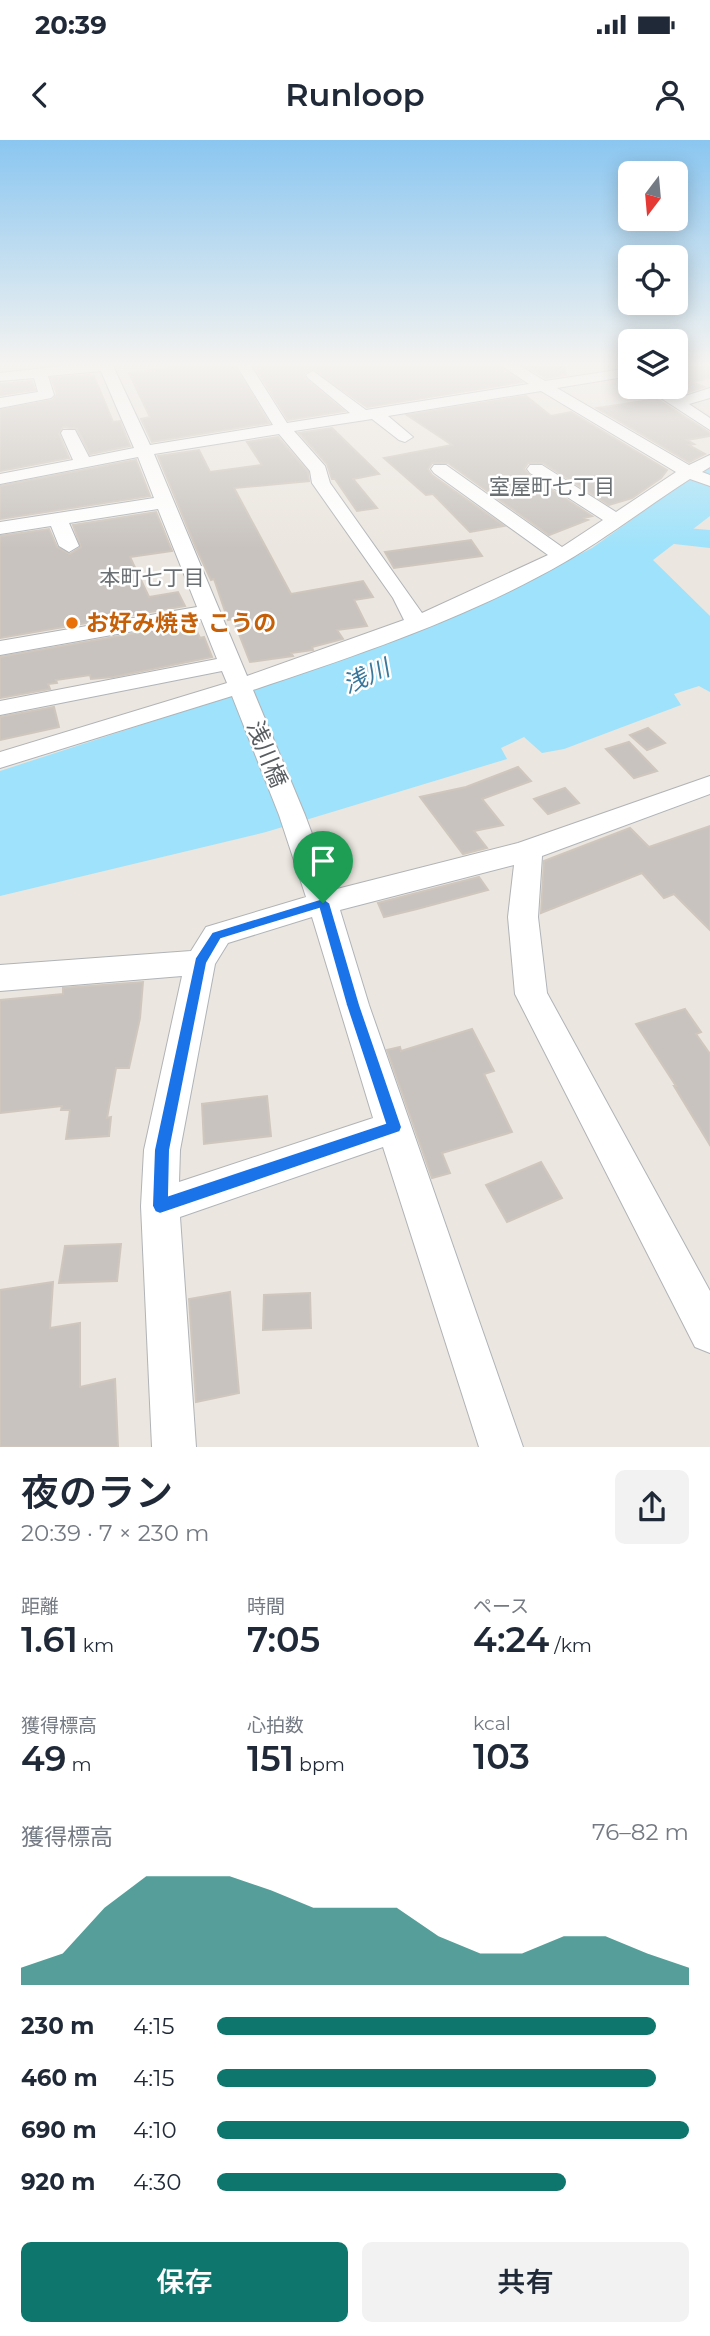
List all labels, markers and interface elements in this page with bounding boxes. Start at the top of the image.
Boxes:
text: 20:39 [35,9,107,41]
text: Runloop [285,75,425,114]
icon: back [21,76,59,114]
icon: person [651,76,689,114]
north arrow [618,161,688,231]
map controls [618,161,688,399]
button: locate [618,245,688,315]
button: layers [618,329,688,399]
district label: 室屋町七丁目 [489,474,615,499]
district label: 本町七丁目 [100,565,205,590]
place label: お好み焼き こうの [86,609,277,637]
marker: お好み焼き こうの [64,615,80,631]
water label: 浅川 [338,652,397,699]
street label: 浅川橋 [241,717,293,791]
pin [293,831,353,903]
icon: arrive [304,842,342,880]
text: 夜のラン [21,1469,173,1516]
button: share [615,1470,689,1544]
text: 20:39 · 7 × 230 m [21,1519,209,1547]
text: 距離 [21,1595,59,1618]
text: 時間 [247,1595,285,1618]
text: ペース [473,1595,529,1618]
text: 1.61 [21,1618,78,1661]
text: 7:05 [247,1618,320,1661]
text: 4:24 [473,1618,549,1661]
text: km [78,1634,114,1657]
text: /km [549,1634,592,1657]
text: kcal [473,1712,511,1735]
text: 獲得標高 [21,1714,97,1737]
text: 心拍数 [247,1714,304,1737]
text: 103 [473,1735,530,1778]
text: 49 [21,1737,67,1780]
text: 151 [247,1737,294,1780]
text: m [67,1753,92,1776]
text: bpm [294,1753,345,1776]
text: 76–82 m [592,1818,689,1846]
text: 獲得標高 [21,1823,113,1851]
text: 230 m [21,2012,94,2040]
text: 4:15 [133,2012,175,2040]
text: 460 m [21,2064,98,2092]
text: 4:15 [133,2064,175,2092]
text: 690 m [21,2116,97,2144]
text: 4:10 [133,2116,177,2144]
text: 920 m [21,2168,95,2196]
text: 4:30 [133,2168,181,2196]
button: 保存 [21,2242,348,2322]
button: 共有 [362,2242,689,2322]

